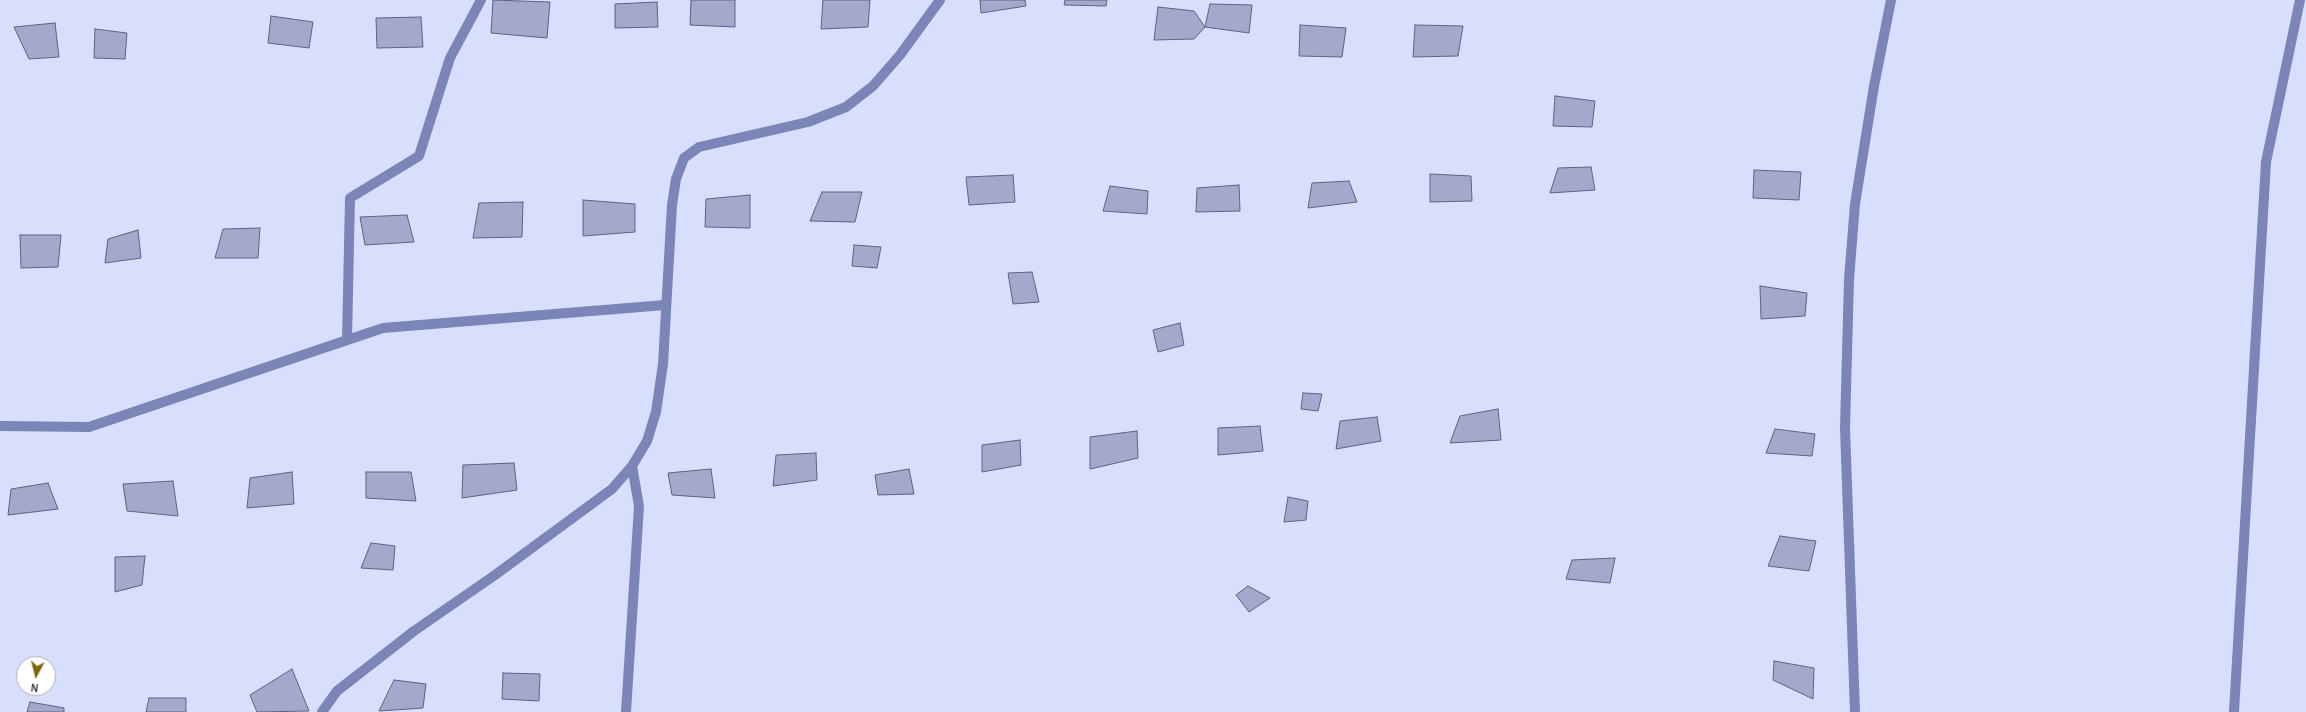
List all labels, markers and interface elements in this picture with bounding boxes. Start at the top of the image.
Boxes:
north arrow [16,656,56,696]
text: N [30,680,39,694]

